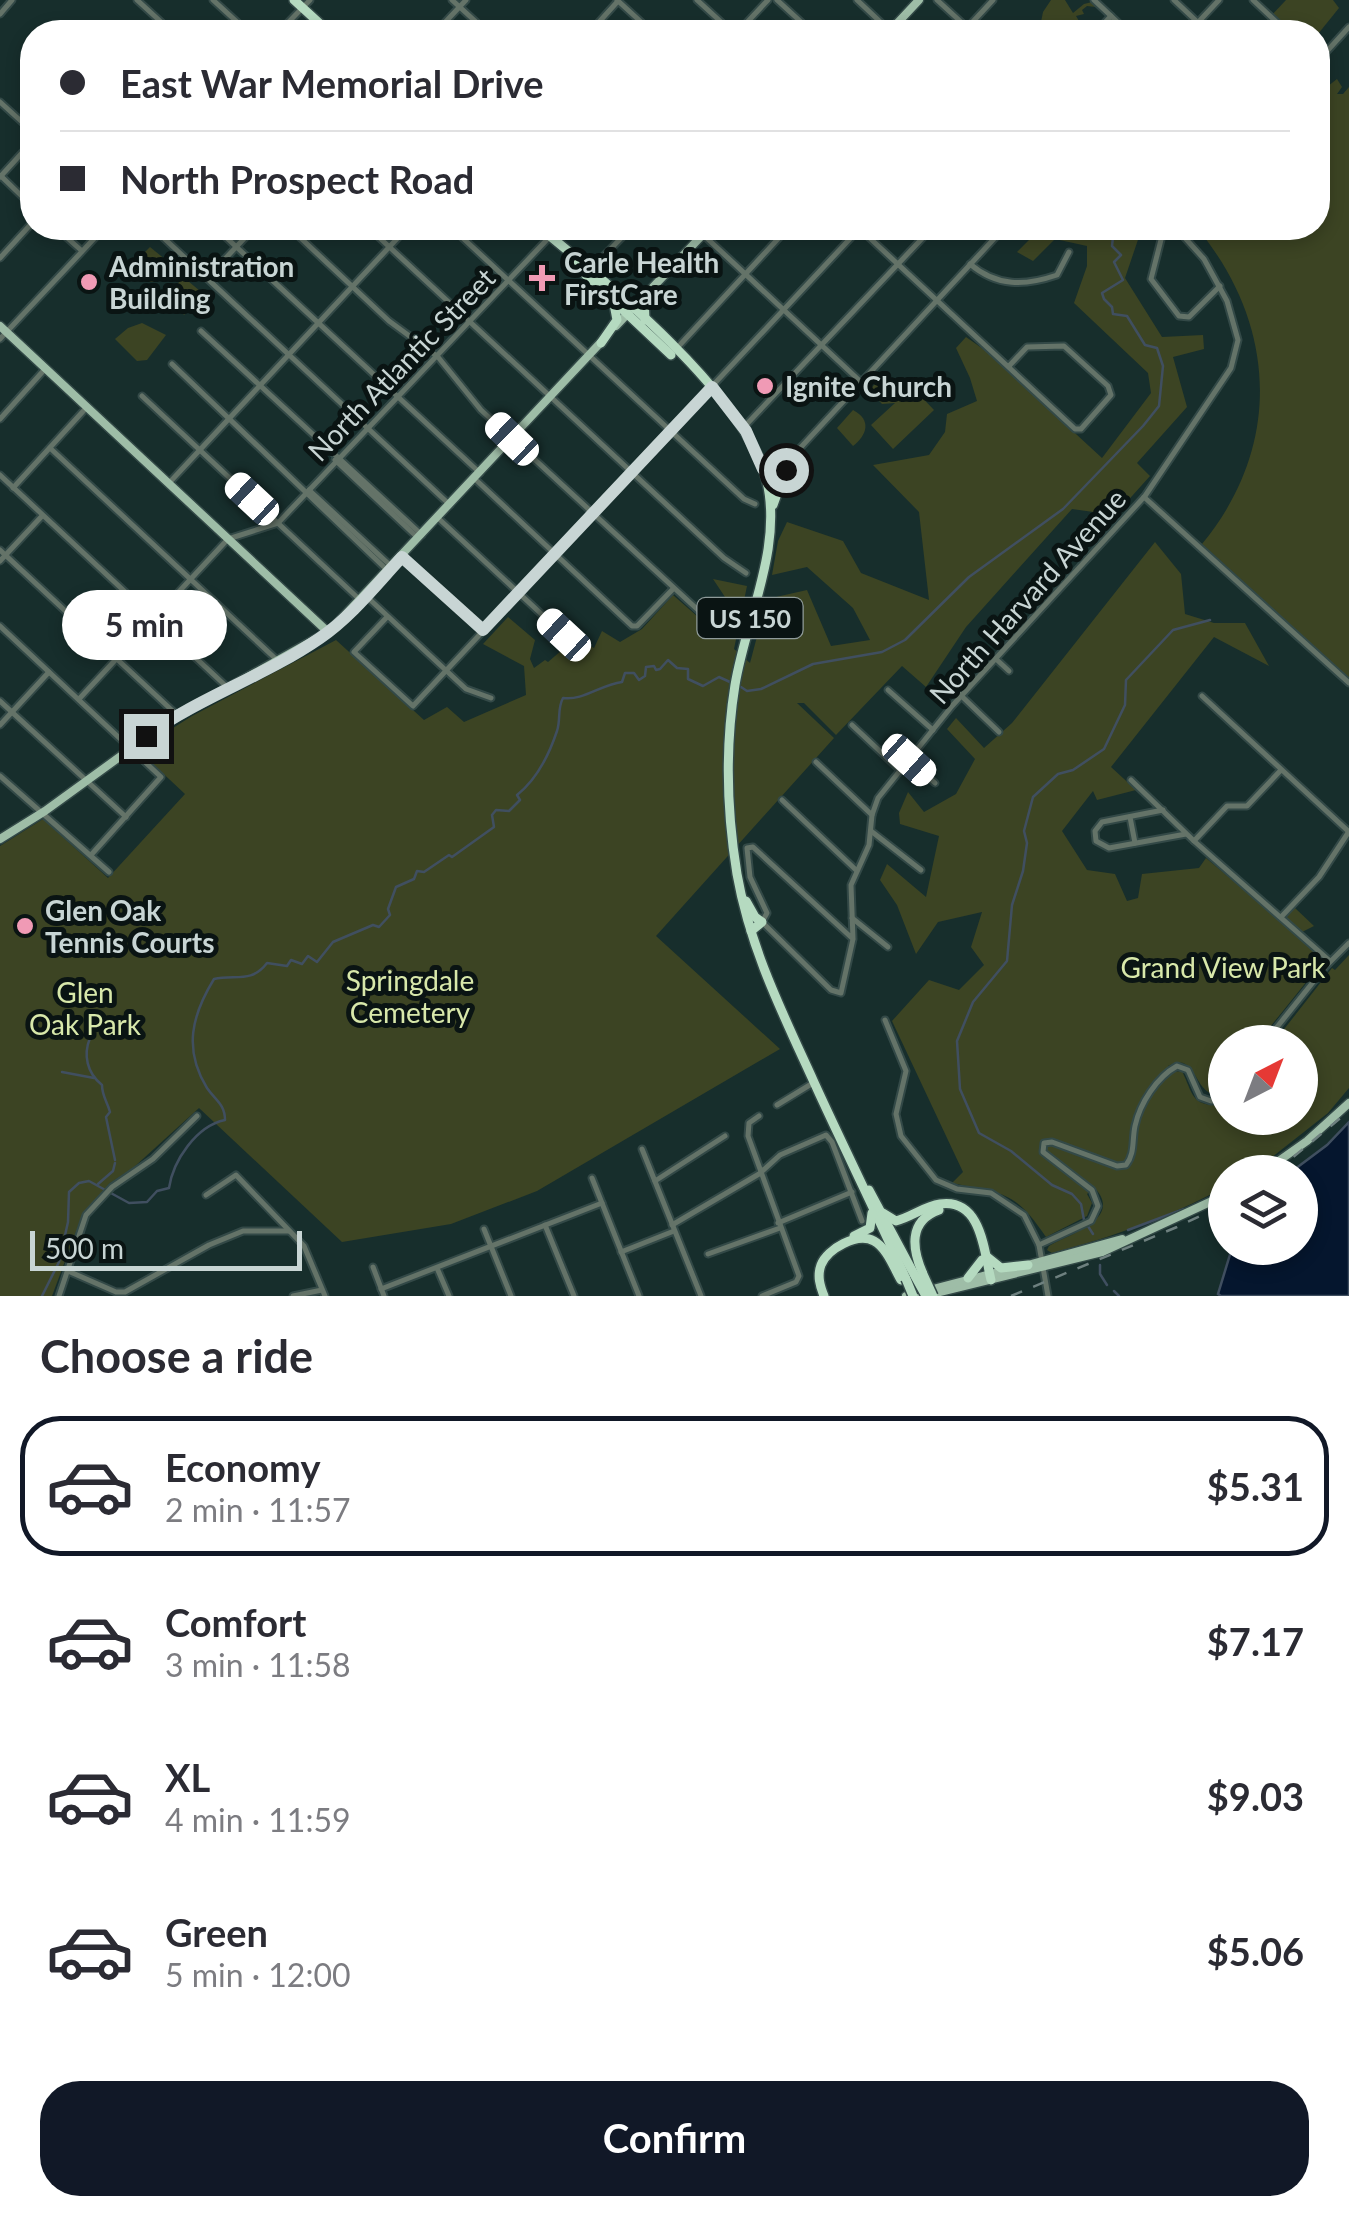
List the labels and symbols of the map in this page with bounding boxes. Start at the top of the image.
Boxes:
place label: Carle Health FirstCare [564,245,719,311]
place label: Administration Building [108,249,294,315]
street label: North Atlantic Street [300,261,502,467]
marker: Carle Health FirstCare [529,265,555,291]
marker: Administration Building [78,271,100,293]
place label: Ignite Church [785,369,952,403]
marker: Ignite Church [754,375,776,397]
car [480,407,544,471]
route start [764,448,809,493]
car [220,468,284,530]
street label: North Harvard Avenue [922,482,1132,710]
callout: 5 min [64,591,228,661]
road number: US 150 [698,598,802,638]
car [532,604,596,666]
route end [124,714,169,759]
car [877,729,941,791]
place label: Glen Oak Tennis Courts [45,893,214,959]
marker: Glen Oak Tennis Courts [14,915,36,937]
park label: Grand View Park [1120,950,1326,984]
park label: Springdale Cemetery [346,963,474,1029]
park label: Glen Oak Park [29,975,142,1041]
north arrow [1208,1025,1318,1135]
scale bar [30,1226,302,1270]

